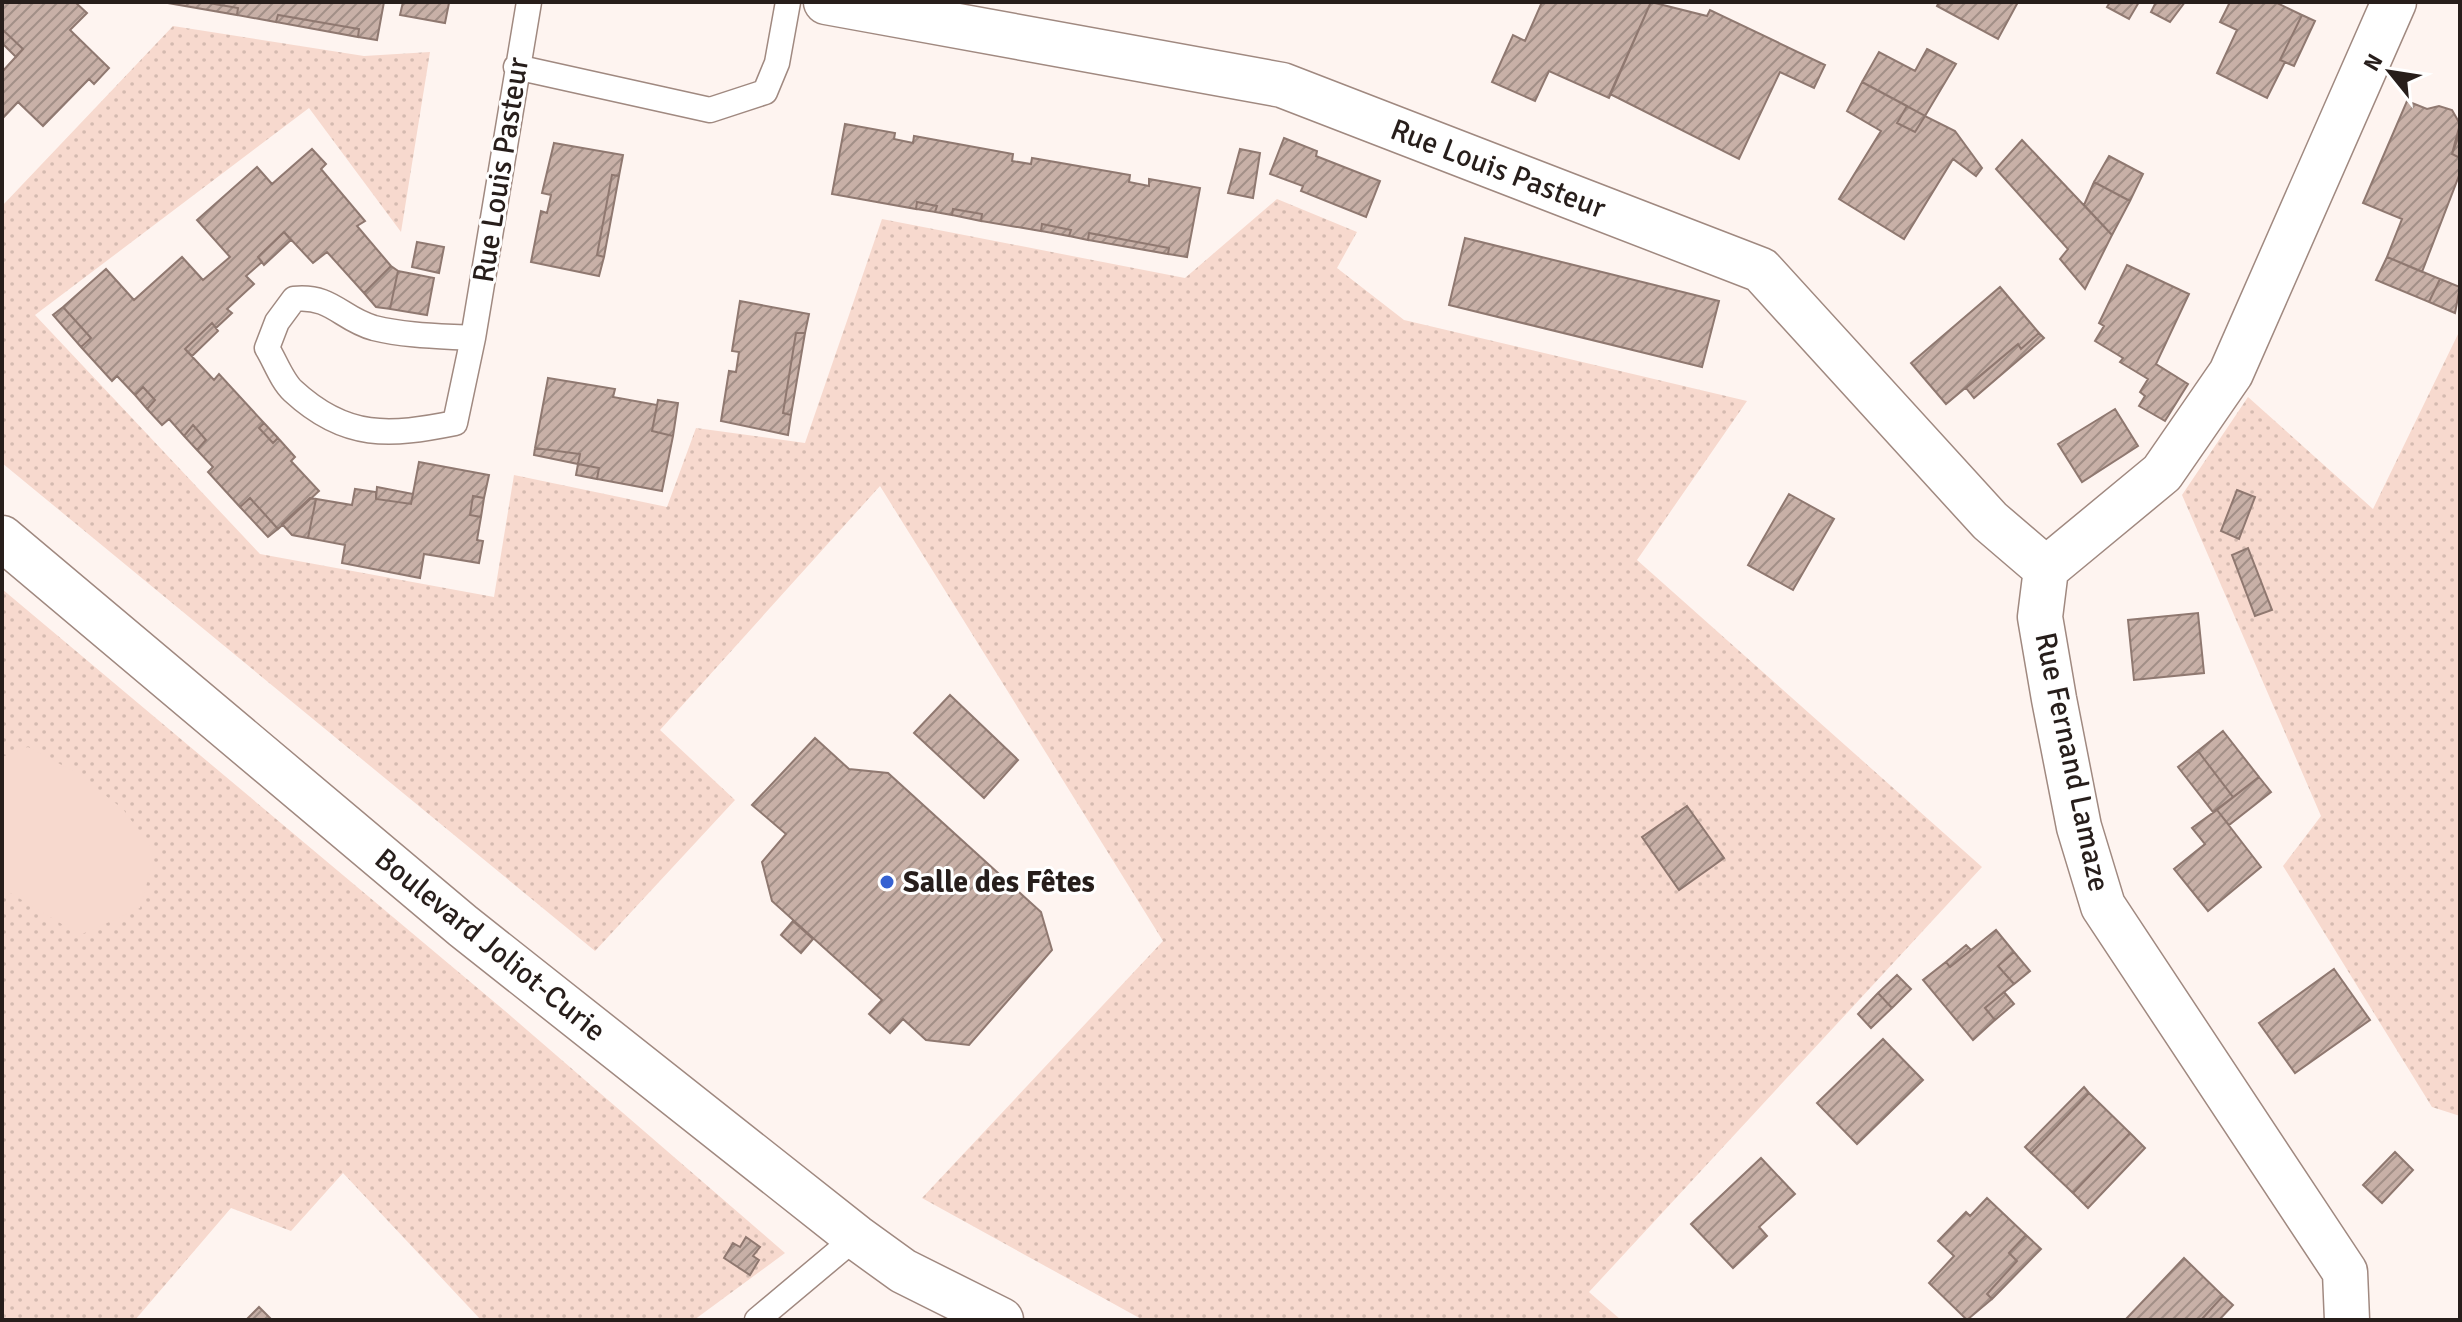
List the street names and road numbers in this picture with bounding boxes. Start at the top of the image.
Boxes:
street label: Rue Louis Pasteur [465,55,537,285]
street label: Rue Louis Pasteur [1385,111,1611,227]
street label: Rue Fernand Lamaze [2026,629,2118,895]
street label: Boulevard Joliot-Curie [367,840,613,1050]

